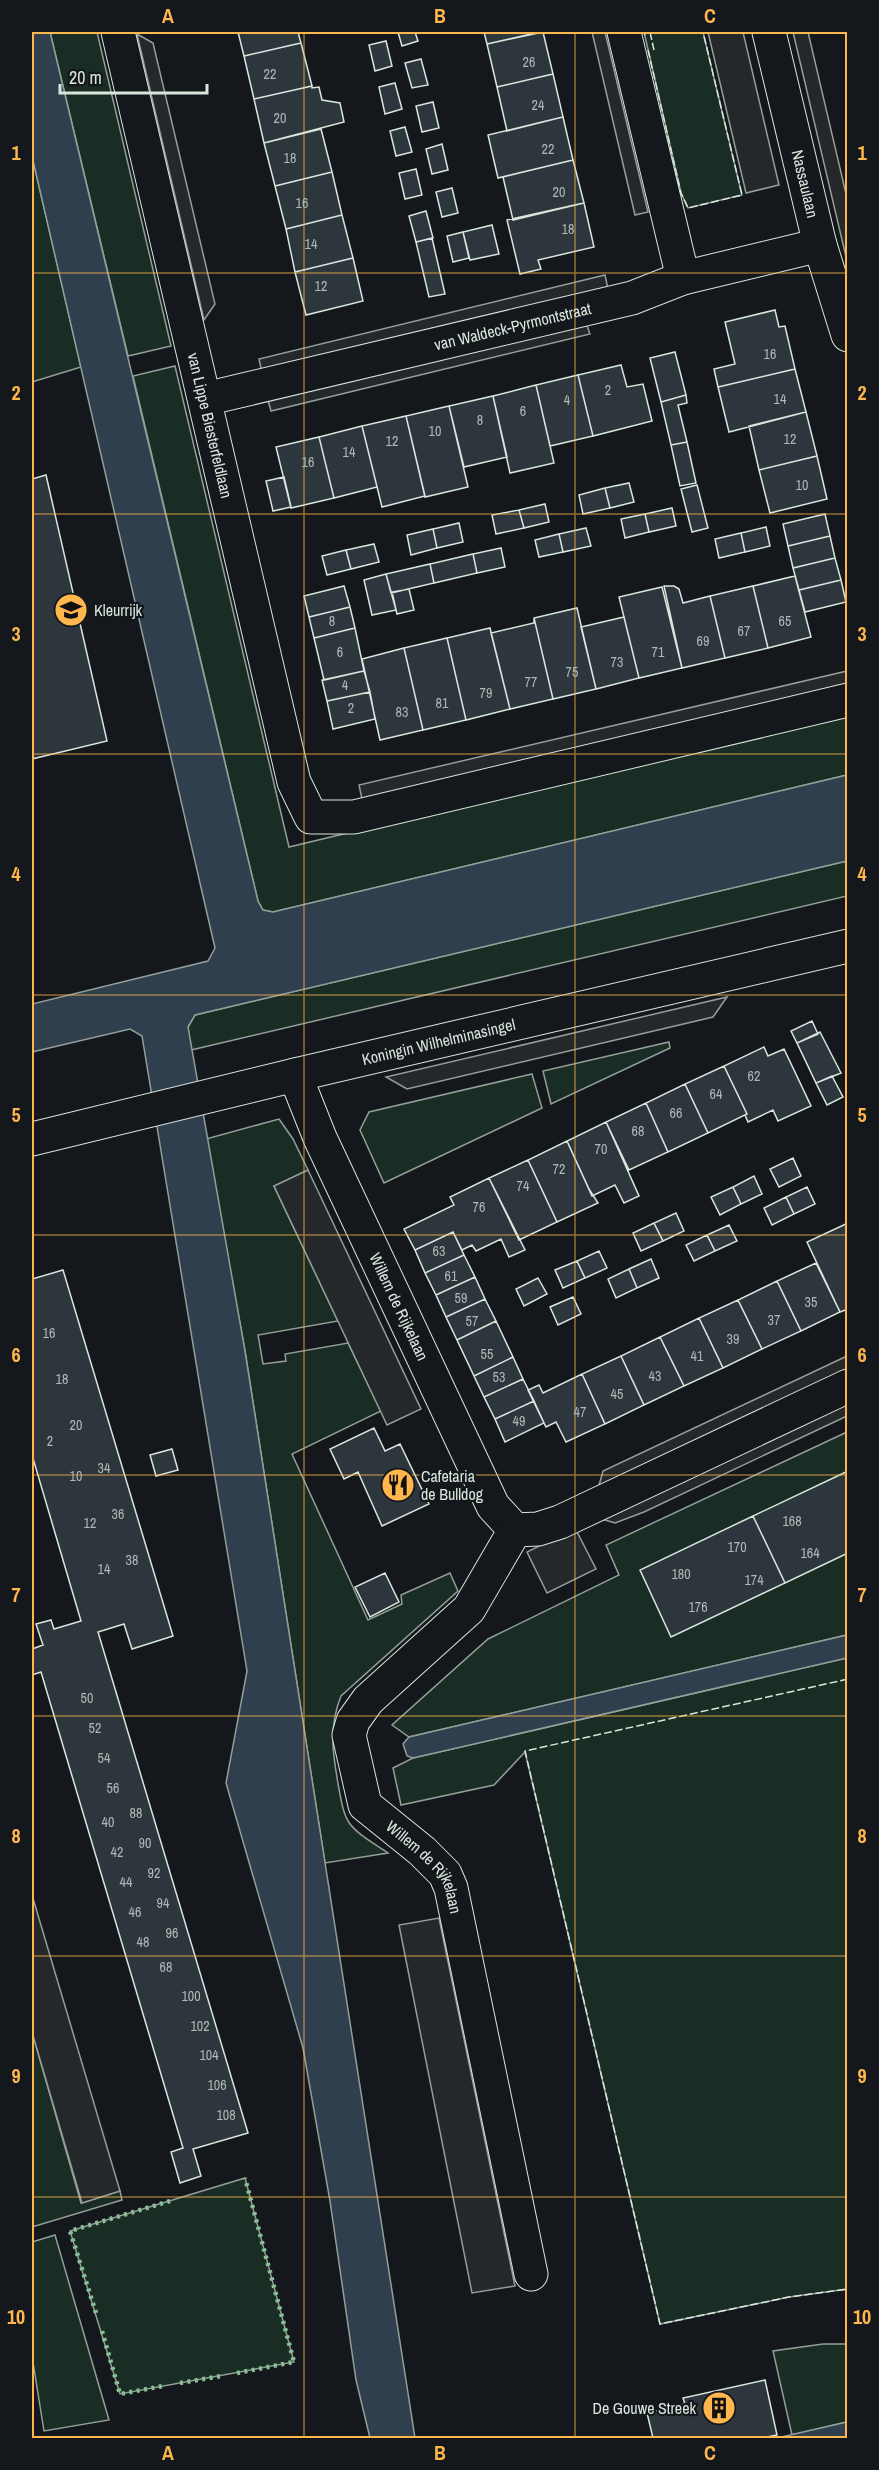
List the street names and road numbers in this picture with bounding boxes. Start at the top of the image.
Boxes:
street label: Nassaulaan [787,147,824,220]
street label: van Waldeck-Pyrmontstraat [432,297,594,355]
street label: van Lippe Biesterfeldlaan [183,350,238,500]
street label: Koningin Wilhelminasingel [360,1013,517,1070]
street label: Willem de Rijkelaan [364,1249,434,1364]
street label: Willem de Rijkelaan [381,1815,467,1916]

